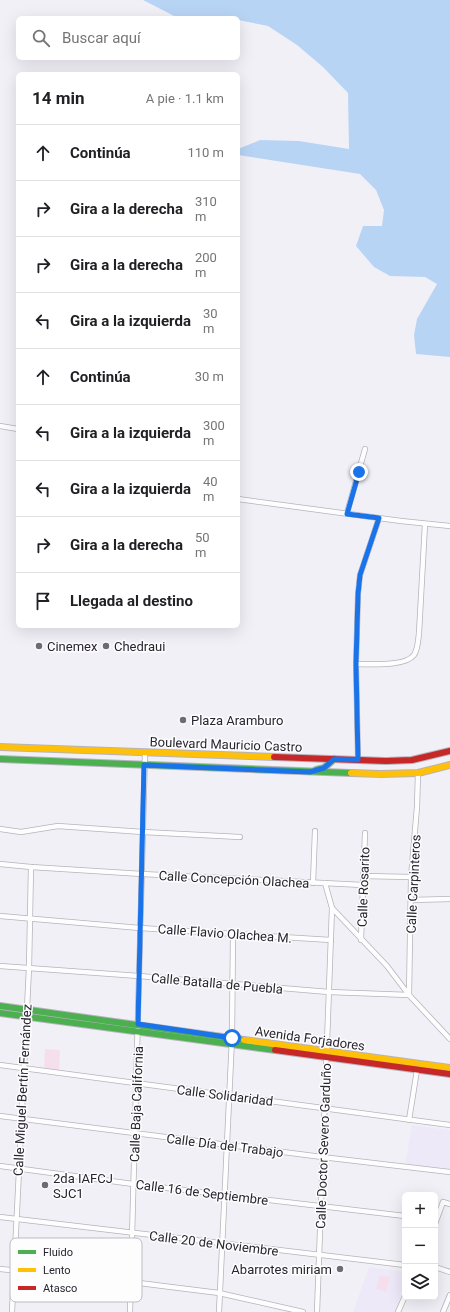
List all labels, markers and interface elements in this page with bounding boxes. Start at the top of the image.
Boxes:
search box [16,16,240,60]
icon: search [30,27,52,49]
text: Buscar aquí [62,29,141,47]
text: 14 min [32,88,85,108]
text: A pie · 1.1 km [146,91,224,106]
icon: ahead [32,142,54,164]
text: Continúa [70,144,131,162]
text: 110 m [187,145,224,160]
text: 310 m [195,194,217,224]
icon: right [32,198,54,220]
text: Gira a la derecha [70,200,183,218]
text: 200 m [195,250,217,280]
icon: right [32,254,54,276]
text: Gira a la derecha [70,256,183,274]
text: 30 m [203,306,218,336]
icon: left [32,310,54,332]
text: Gira a la izquierda [70,312,191,330]
icon: ahead [32,366,54,388]
text: Continúa [70,368,131,386]
text: 30 m [195,369,224,384]
text: 300 m [203,418,225,448]
icon: left [32,422,54,444]
text: Gira a la izquierda [70,424,191,442]
route end [350,463,368,481]
text: 40 m [203,474,218,504]
icon: left [32,478,54,500]
text: Gira a la izquierda [70,480,191,498]
text: 50 m [195,530,210,560]
icon: right [32,534,54,556]
text: Gira a la derecha [70,536,183,554]
icon: arrive [32,590,54,612]
text: Llegada al destino [70,592,193,610]
place label: Cinemex [47,639,98,654]
place label: Chedraui [114,639,165,654]
marker: Cinemex [34,641,44,651]
marker: Chedraui [101,641,111,651]
place label: Plaza Aramburo [191,713,283,728]
marker: Plaza Aramburo [178,715,188,725]
street label: Boulevard Mauricio Castro [149,734,303,755]
street label: Calle Carpinteros [403,834,424,934]
street label: Calle Rosarito [355,847,372,927]
street label: Calle Concepción Olachea [158,868,310,891]
street label: Calle Flavio Olachea M. [157,921,293,946]
street label: Calle Batalla de Puebla [150,970,284,997]
street label: Calle Miguel Bertín Fernández [11,1003,35,1176]
street label: Avenida Forjadores [254,1023,366,1054]
route start [223,1029,241,1047]
street label: Calle Baja California [127,1046,146,1162]
street label: Calle Doctor Severo Garduño [313,1063,334,1229]
street label: Calle Solidaridad [176,1082,274,1109]
street label: Calle Día del Trabajo [166,1131,284,1160]
place label: 2da IAFCJ SJC1 [53,1171,113,1201]
street label: Calle 16 de Septiembre [135,1177,269,1208]
marker: 2da IAFCJ SJC1 [40,1180,50,1190]
map controls [402,1192,438,1300]
button: + [402,1192,438,1228]
street label: Calle 20 de Noviembre [148,1228,280,1259]
button: − [402,1228,438,1264]
legend [10,1238,142,1302]
text: Fluido [43,1246,73,1259]
place label: Abarrotes miriam [231,1262,332,1277]
text: Lento [43,1264,71,1277]
marker: Abarrotes miriam [335,1264,345,1274]
button: layers [402,1264,438,1300]
text: Atasco [43,1282,77,1295]

